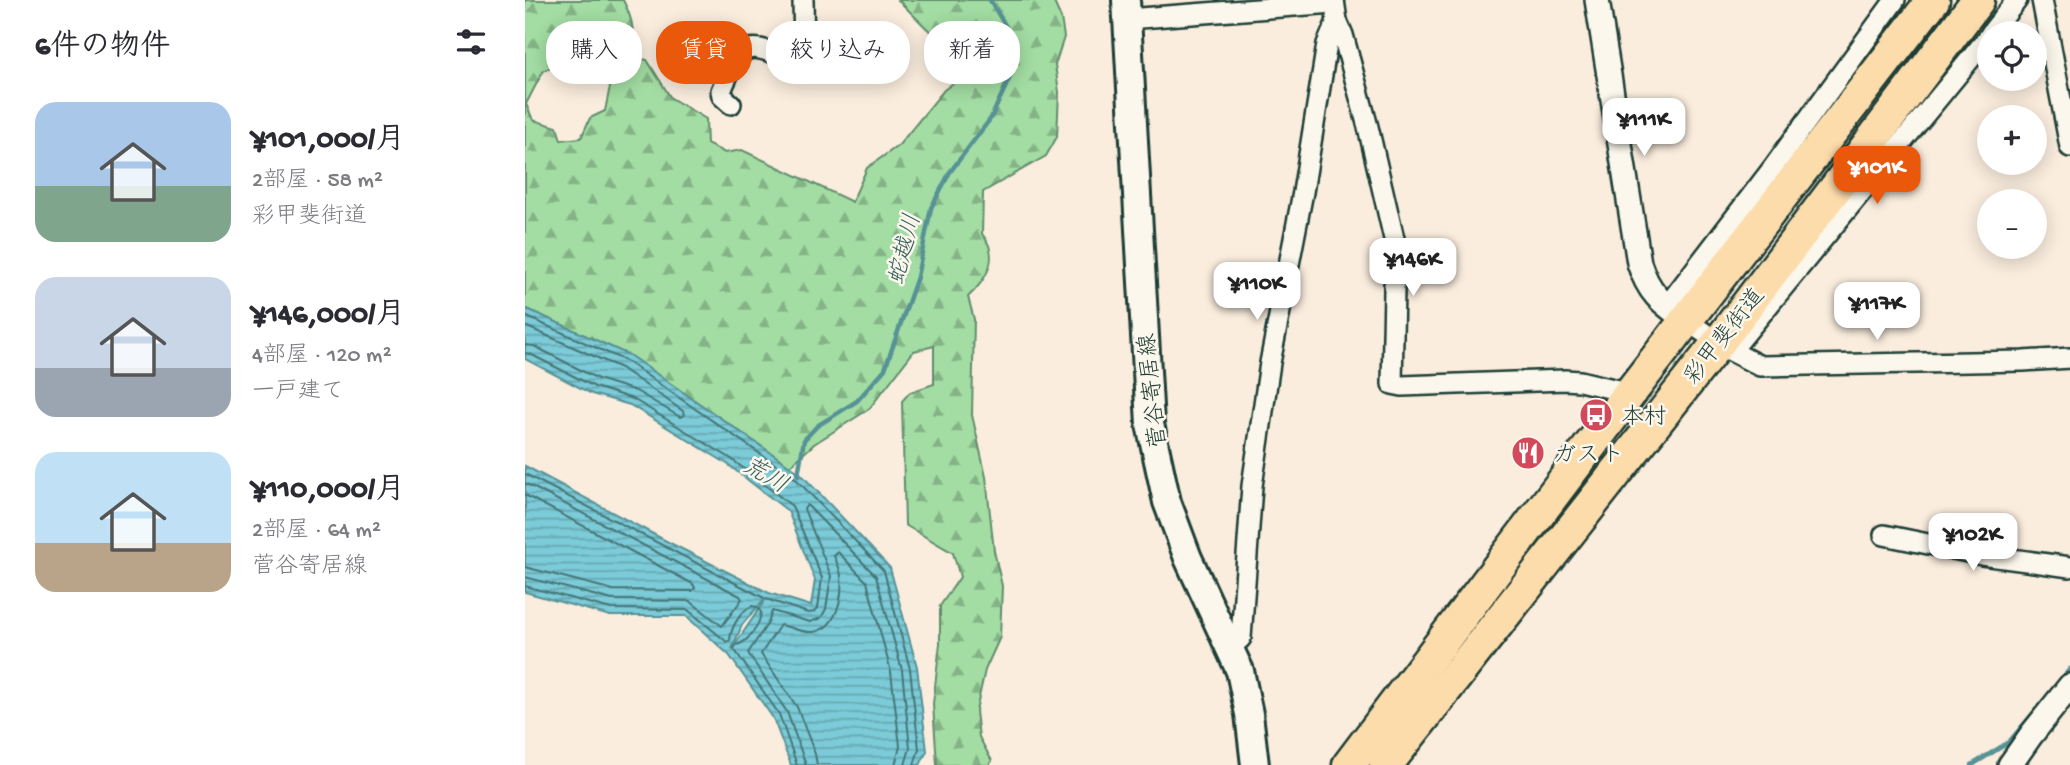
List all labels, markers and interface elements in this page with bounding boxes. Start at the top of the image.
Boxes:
chip: 購入 [546,21,642,84]
chip: 賃貸 [656,21,752,84]
chip: 絞り込み [766,21,910,84]
chip: 新着 [924,21,1020,84]
map controls [1977,21,2047,259]
button: locate [1977,21,2047,91]
icon: filters [452,23,490,61]
text: 6件の物件 [35,31,170,66]
pin: ¥111K [1595,99,1693,158]
button: + [1977,105,2047,175]
text: ¥111K [1618,107,1670,134]
text: ¥101,000/月 [252,124,405,159]
icon: home [91,130,175,214]
pin: ¥101K [1828,146,1926,206]
text: ¥101K [1850,155,1904,182]
text: 2部屋 · 58 m² [252,168,383,195]
button: − [1977,189,2047,259]
text: 彩甲斐街道 [252,204,367,231]
water label: 蛇越川 [884,211,929,288]
pin: ¥146K [1364,238,1462,298]
text: ¥146K [1385,247,1441,274]
pin: ¥110K [1208,262,1306,322]
text: ¥110K [1230,271,1284,298]
pin: ¥117K [1828,282,1926,342]
street label: 彩甲斐街道 [1679,283,1772,391]
text: ¥117K [1850,291,1904,318]
text: ¥146,000/月 [252,299,405,334]
icon: home [91,305,175,389]
street label: 菅谷寄居線 [1134,332,1174,449]
text: 4部屋 · 120 m² [252,343,392,370]
text: 一戸建て [252,379,344,406]
bus stop icon: 本村 [1577,396,1615,434]
place label: 本村 [1621,404,1667,432]
restaurant icon: ガスト [1509,434,1547,472]
place label: ガスト [1553,443,1624,470]
water label: 荒川 [736,452,793,502]
text: ¥110,000/月 [252,474,405,509]
icon: home [91,480,175,564]
pin: ¥102K [1924,514,2022,573]
text: 2部屋 · 64 m² [252,518,381,545]
text: ¥102K [1945,522,2001,549]
text: 菅谷寄居線 [252,554,367,581]

